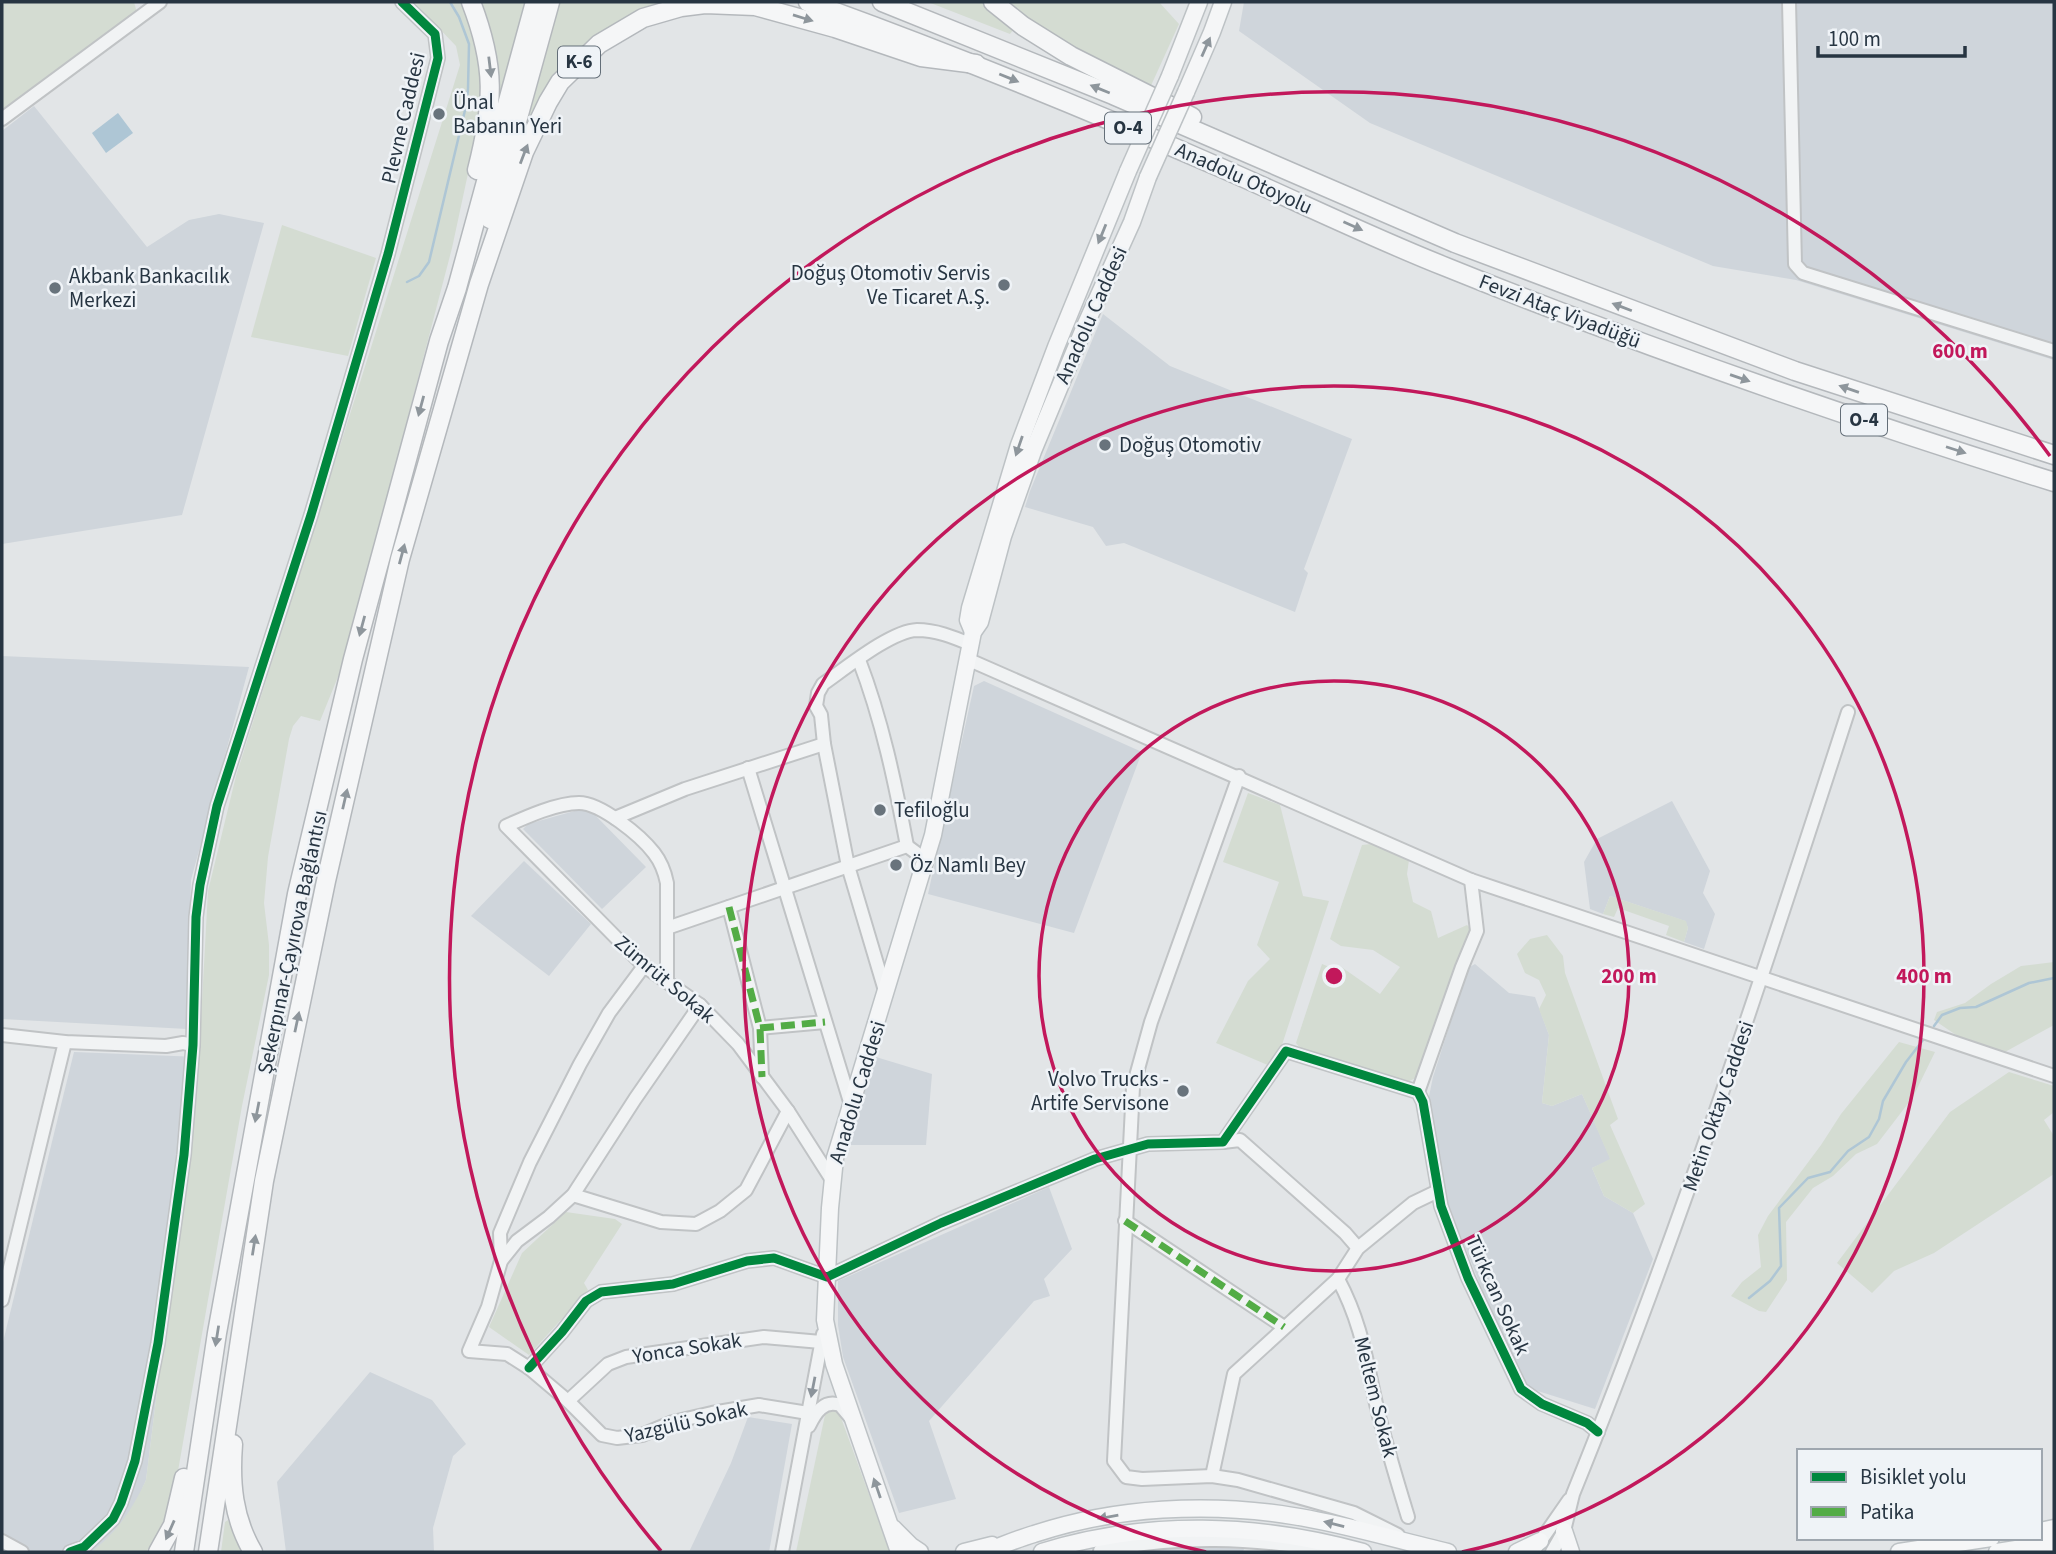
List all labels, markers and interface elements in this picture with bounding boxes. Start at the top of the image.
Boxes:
one-way arrow [793,13,814,23]
scale bar [1818,14,1965,58]
text: 100 m [1828,24,1881,54]
one-way arrow [1200,37,1211,58]
road number: K-6 [558,46,600,78]
street label: Plevne Caddesi [373,49,433,187]
one-way arrow [484,56,495,78]
one-way arrow [999,73,1020,84]
one-way arrow [1090,84,1111,95]
place label: Ünal Babanın Yeri [453,87,562,141]
marker: Ünal Babanın Yeri [431,106,447,122]
road number: O-4 [1105,112,1151,144]
street label: Anadolu Otoyolu [1171,134,1317,222]
one-way arrow [518,144,529,165]
one-way arrow [1343,220,1363,232]
one-way arrow [1096,224,1108,244]
street label: Anadolu Caddesi [1047,241,1135,389]
place label: Doğuş Otomotiv Servis Ve Ticaret A.Ş. [791,258,990,312]
place label: Akbank Bankacılık Merkezi [69,261,230,315]
street label: Fevzi Ataç Viyadüğü [1475,266,1645,356]
marker: Doğuş Otomotiv Servis Ve Ticaret A.Ş. [996,277,1012,293]
marker: Akbank Bankacılık Merkezi [47,280,63,296]
one-way arrow [1612,302,1633,313]
text: 600 m [1932,336,1988,366]
one-way arrow [1730,373,1751,384]
one-way arrow [1839,383,1860,394]
one-way arrow [415,396,426,418]
road number: O-4 [1841,404,1887,436]
place label: Doğuş Otomotiv [1119,430,1261,460]
one-way arrow [1013,436,1024,457]
marker: Doğuş Otomotiv [1097,437,1113,453]
one-way arrow [1946,446,1967,456]
one-way arrow [397,543,408,565]
one-way arrow [356,615,367,637]
one-way arrow [339,788,350,810]
place label: Tefiloğlu [894,795,970,825]
marker: Tefiloğlu [872,802,888,818]
street label: Şekerpınar-Çayırova Bağlantısı [249,807,335,1077]
place label: Öz Namlı Bey [910,850,1026,880]
marker: Öz Namlı Bey [888,857,904,873]
street label: Zümrüt Sokak [608,928,722,1031]
text: 200 m [1601,961,1657,991]
text: 400 m [1896,961,1952,991]
centre of rings [1322,964,1346,988]
one-way arrow [291,1011,302,1033]
street label: Anadolu Caddesi [821,1017,893,1167]
street label: Metin Oktay Caddesi [1675,1017,1761,1195]
place label: Volvo Trucks - Artife Servisone [1031,1064,1169,1118]
marker: Volvo Trucks - Artife Servisone [1175,1083,1191,1099]
one-way arrow [252,1101,263,1123]
street label: Türkcan Sokak [1458,1230,1538,1360]
one-way arrow [249,1234,260,1256]
street label: Yonca Sokak [629,1324,744,1372]
one-way arrow [211,1325,222,1347]
street label: Meltem Sokak [1346,1333,1406,1461]
one-way arrow [807,1376,818,1398]
street label: Yazgülü Sokak [621,1393,751,1451]
legend [1797,1449,2042,1540]
text: Bisiklet yolu [1860,1462,1967,1492]
one-way arrow [871,1477,882,1498]
text: Patika [1860,1497,1914,1527]
one-way arrow [1097,1512,1119,1523]
one-way arrow [1323,1518,1345,1529]
one-way arrow [164,1520,175,1540]

